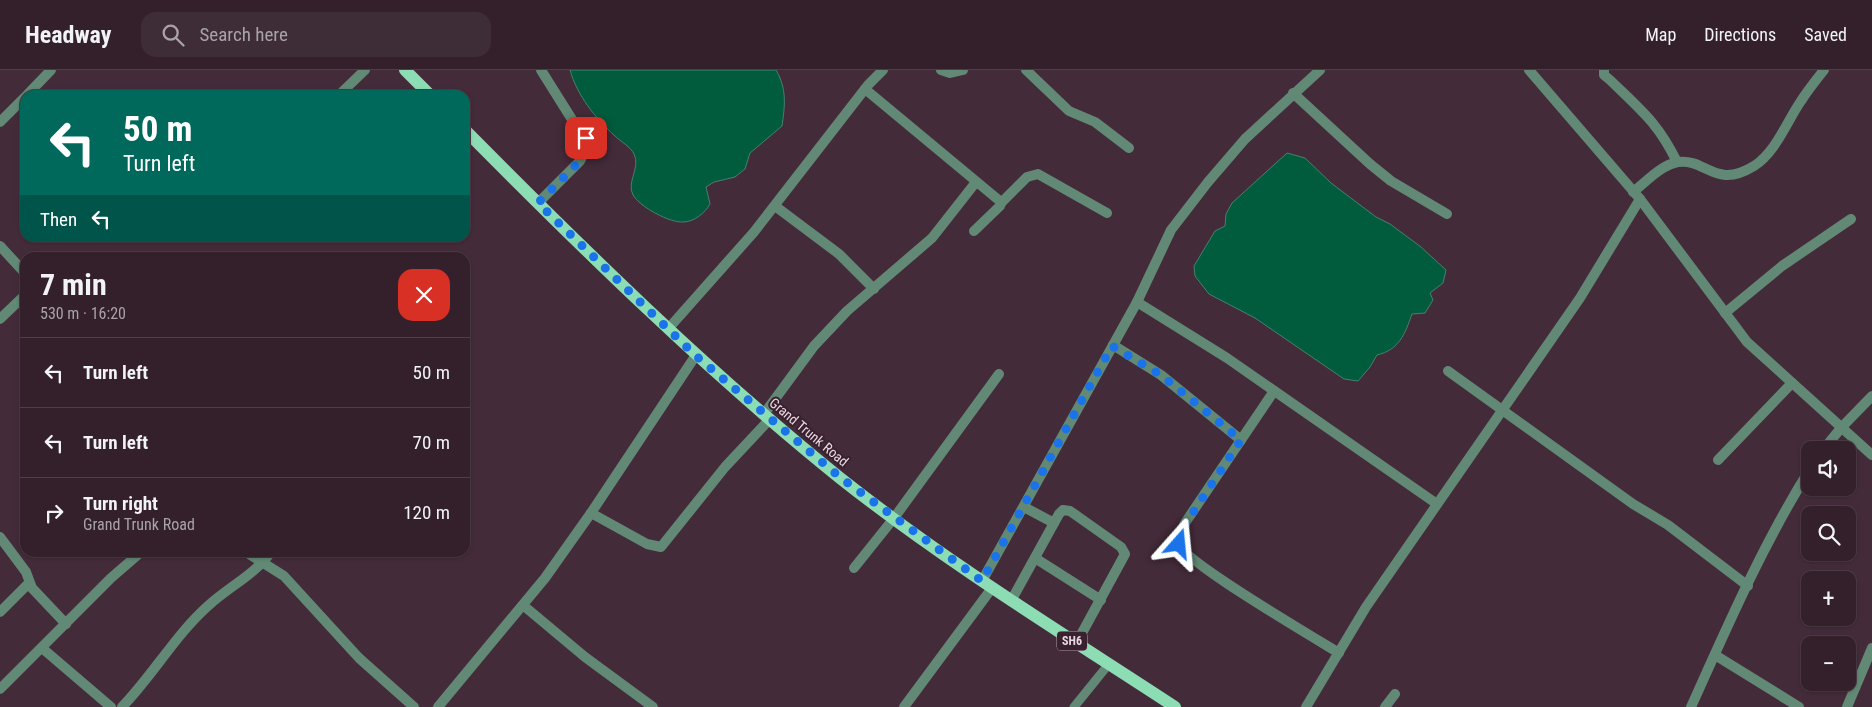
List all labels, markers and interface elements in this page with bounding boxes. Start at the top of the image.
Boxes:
search box [141,12,491,57]
text: Headway [25,21,111,49]
icon: search [159,21,187,49]
text: Search here [199,23,288,46]
text: Map [1645,24,1676,45]
text: Directions [1704,24,1776,45]
text: Saved [1804,24,1847,45]
text: 50 m [123,109,192,150]
icon: left [40,110,105,175]
pin [565,117,607,159]
icon: arrive [572,124,600,152]
text: Turn left [123,151,195,176]
icon: left [87,205,115,233]
text: Then [40,208,77,231]
text: 7 min [40,267,107,302]
button: close [398,269,450,321]
text: 530 m · 16:20 [40,304,126,323]
icon: left [40,359,68,387]
text: Turn left [83,361,148,384]
text: 50 m [413,361,450,384]
street label: Grand Trunk Road [766,394,852,470]
icon: left [40,429,68,457]
text: Turn left [83,431,148,454]
text: 70 m [413,431,450,454]
map controls [1801,441,1856,691]
button: sound [1801,441,1856,496]
text: Turn right [83,492,158,515]
icon: right [40,499,68,527]
text: 120 m [403,501,450,524]
button: search [1801,506,1856,561]
text: Grand Trunk Road [83,515,195,534]
position arrow [1152,517,1204,569]
button: + [1801,571,1856,626]
road number: SH6 [1057,632,1087,650]
button: − [1801,636,1856,691]

